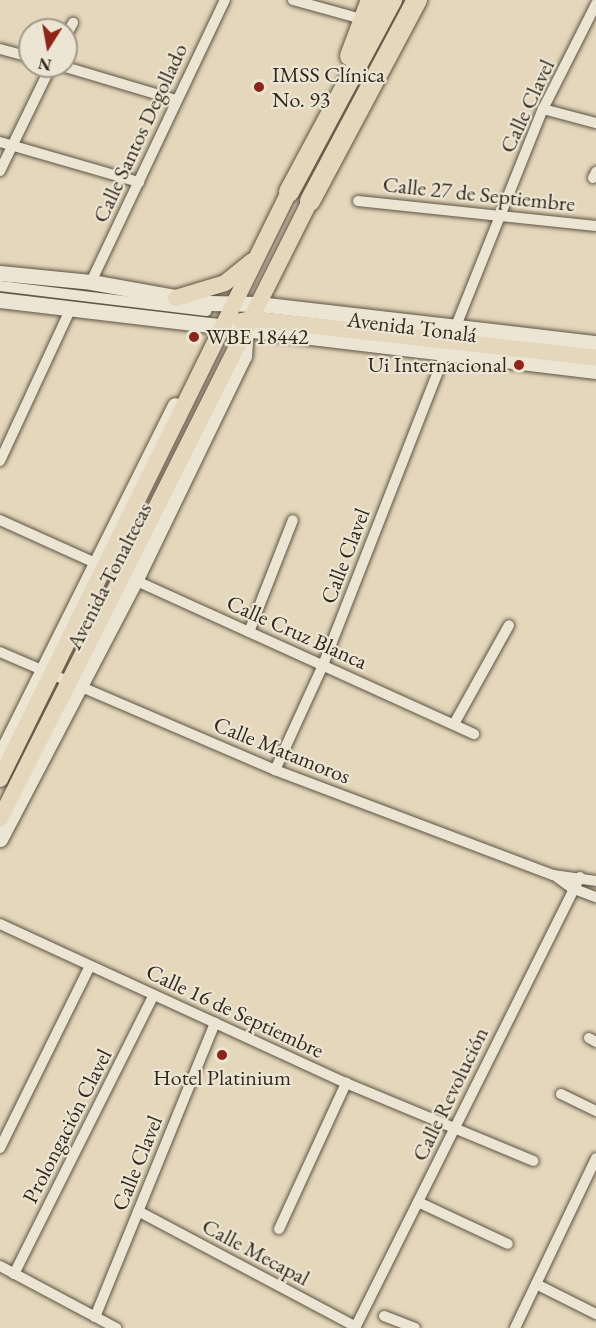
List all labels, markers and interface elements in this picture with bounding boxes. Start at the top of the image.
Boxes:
north arrow [18,18,78,78]
street label: Calle Santos Degollado [87,39,193,227]
text: N [36,53,53,76]
street label: Calle Clavel [494,55,560,157]
place label: IMSS Clínica No. 93 [272,61,385,112]
marker: IMSS Clínica No. 93 [250,78,268,96]
street label: Calle 27 de Septiembre [382,171,576,217]
street label: Avenida Tonalá [346,306,478,348]
place label: WBE 18442 [206,324,309,350]
marker: WBE 18442 [187,330,201,344]
place label: Ui Internacional [368,352,507,378]
marker: Ui Internacional [512,358,526,372]
street label: Avenida Tonaltecas [61,498,157,654]
street label: Calle Clavel [315,505,375,607]
street label: Calle Cruz Blanca [223,589,371,675]
street label: Calle Matamoros [210,711,354,789]
street label: Calle 16 de Septiembre [142,958,328,1064]
street label: Calle Revolución [406,1023,494,1165]
street label: Prolongación Clavel [17,1044,117,1208]
marker: Hotel Platinium [215,1048,229,1062]
place label: Hotel Platinium [153,1065,291,1091]
street label: Calle Clavel [106,1112,168,1214]
street label: Calle Mecapal [198,1213,314,1291]

